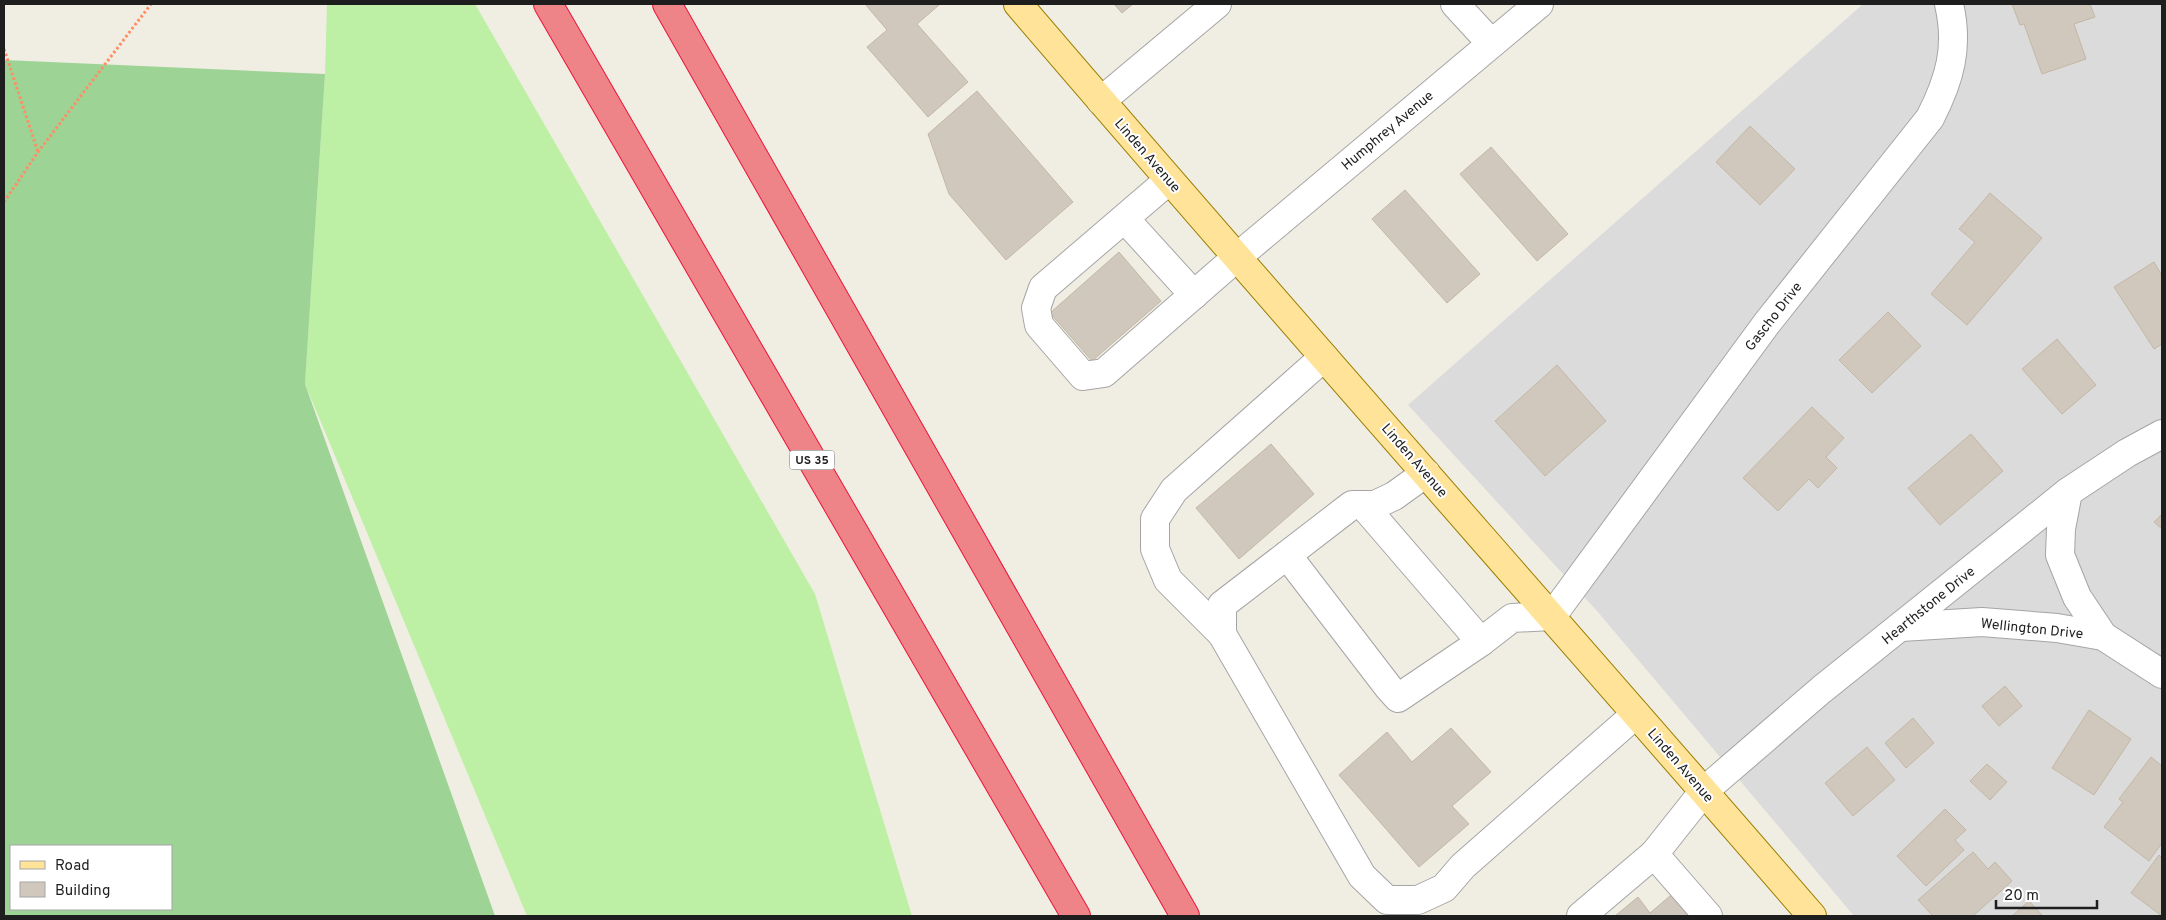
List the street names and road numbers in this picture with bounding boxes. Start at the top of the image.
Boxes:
street label: Humphrey Avenue [1338,88,1438,175]
street label: Linden Avenue [1110,116,1184,196]
street label: Gascho Drive [1742,279,1806,355]
street label: Linden Avenue [1377,421,1451,501]
road number: US 35 [790,450,834,470]
street label: Hearthstone Drive [1879,563,1979,649]
street label: Wellington Drive [1980,616,2084,643]
street label: Linden Avenue [1643,726,1717,806]

